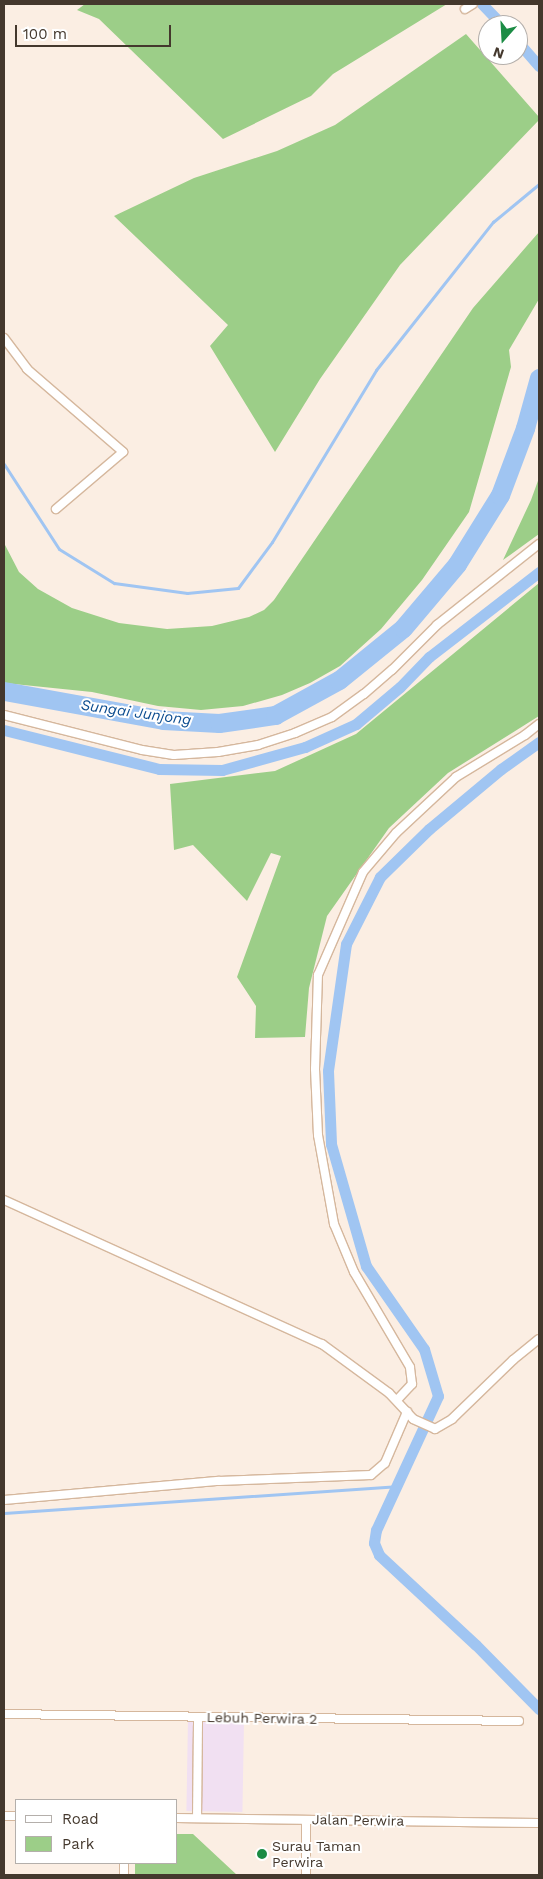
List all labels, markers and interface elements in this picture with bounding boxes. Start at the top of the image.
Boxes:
scale bar [18,15,174,47]
north arrow [478,15,528,65]
text: 100 m [23,25,67,43]
text: N [491,44,506,62]
water label: Sungai Junjong [79,696,193,730]
street label: Lebuh Perwira 2 [206,1709,318,1727]
legend [15,1799,178,1864]
text: Road [62,1810,99,1828]
street label: Jalan Perwira [312,1811,404,1829]
text: Park [62,1835,94,1853]
place label: Surau Taman Perwira [272,1838,361,1870]
marker: Surau Taman Perwira [256,1848,268,1860]

